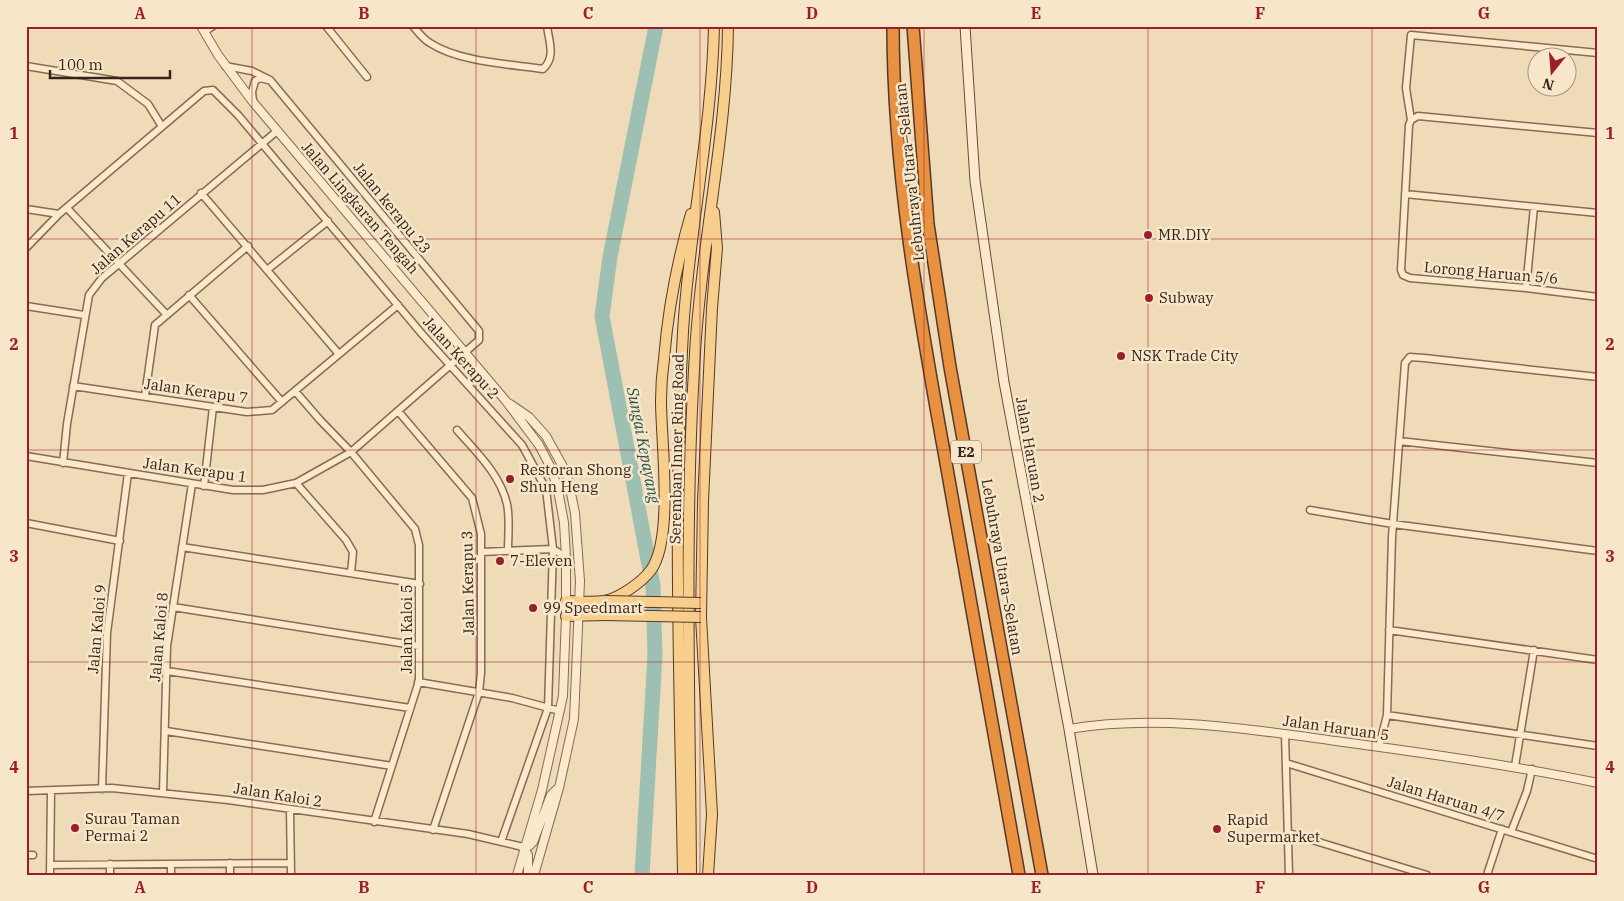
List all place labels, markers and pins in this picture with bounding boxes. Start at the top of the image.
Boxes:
place label: MR.DIY [1158,225,1211,244]
marker: MR.DIY [1142,229,1154,241]
place label: Subway [1159,288,1214,307]
marker: Subway [1143,292,1155,304]
place label: NSK Trade City [1131,346,1238,365]
marker: NSK Trade City [1115,350,1127,362]
place label: Restoran Shong Shun Heng [520,460,631,496]
marker: Restoran Shong Shun Heng [504,473,516,485]
place label: 7-Eleven [510,551,573,570]
marker: 7-Eleven [494,555,506,567]
place label: 99 Speedmart [543,598,643,617]
marker: 99 Speedmart [527,602,539,614]
place label: Surau Taman Permai 2 [85,809,180,845]
place label: Rapid Supermarket [1227,810,1320,846]
marker: Surau Taman Permai 2 [69,822,81,834]
marker: Rapid Supermarket [1211,823,1223,835]

